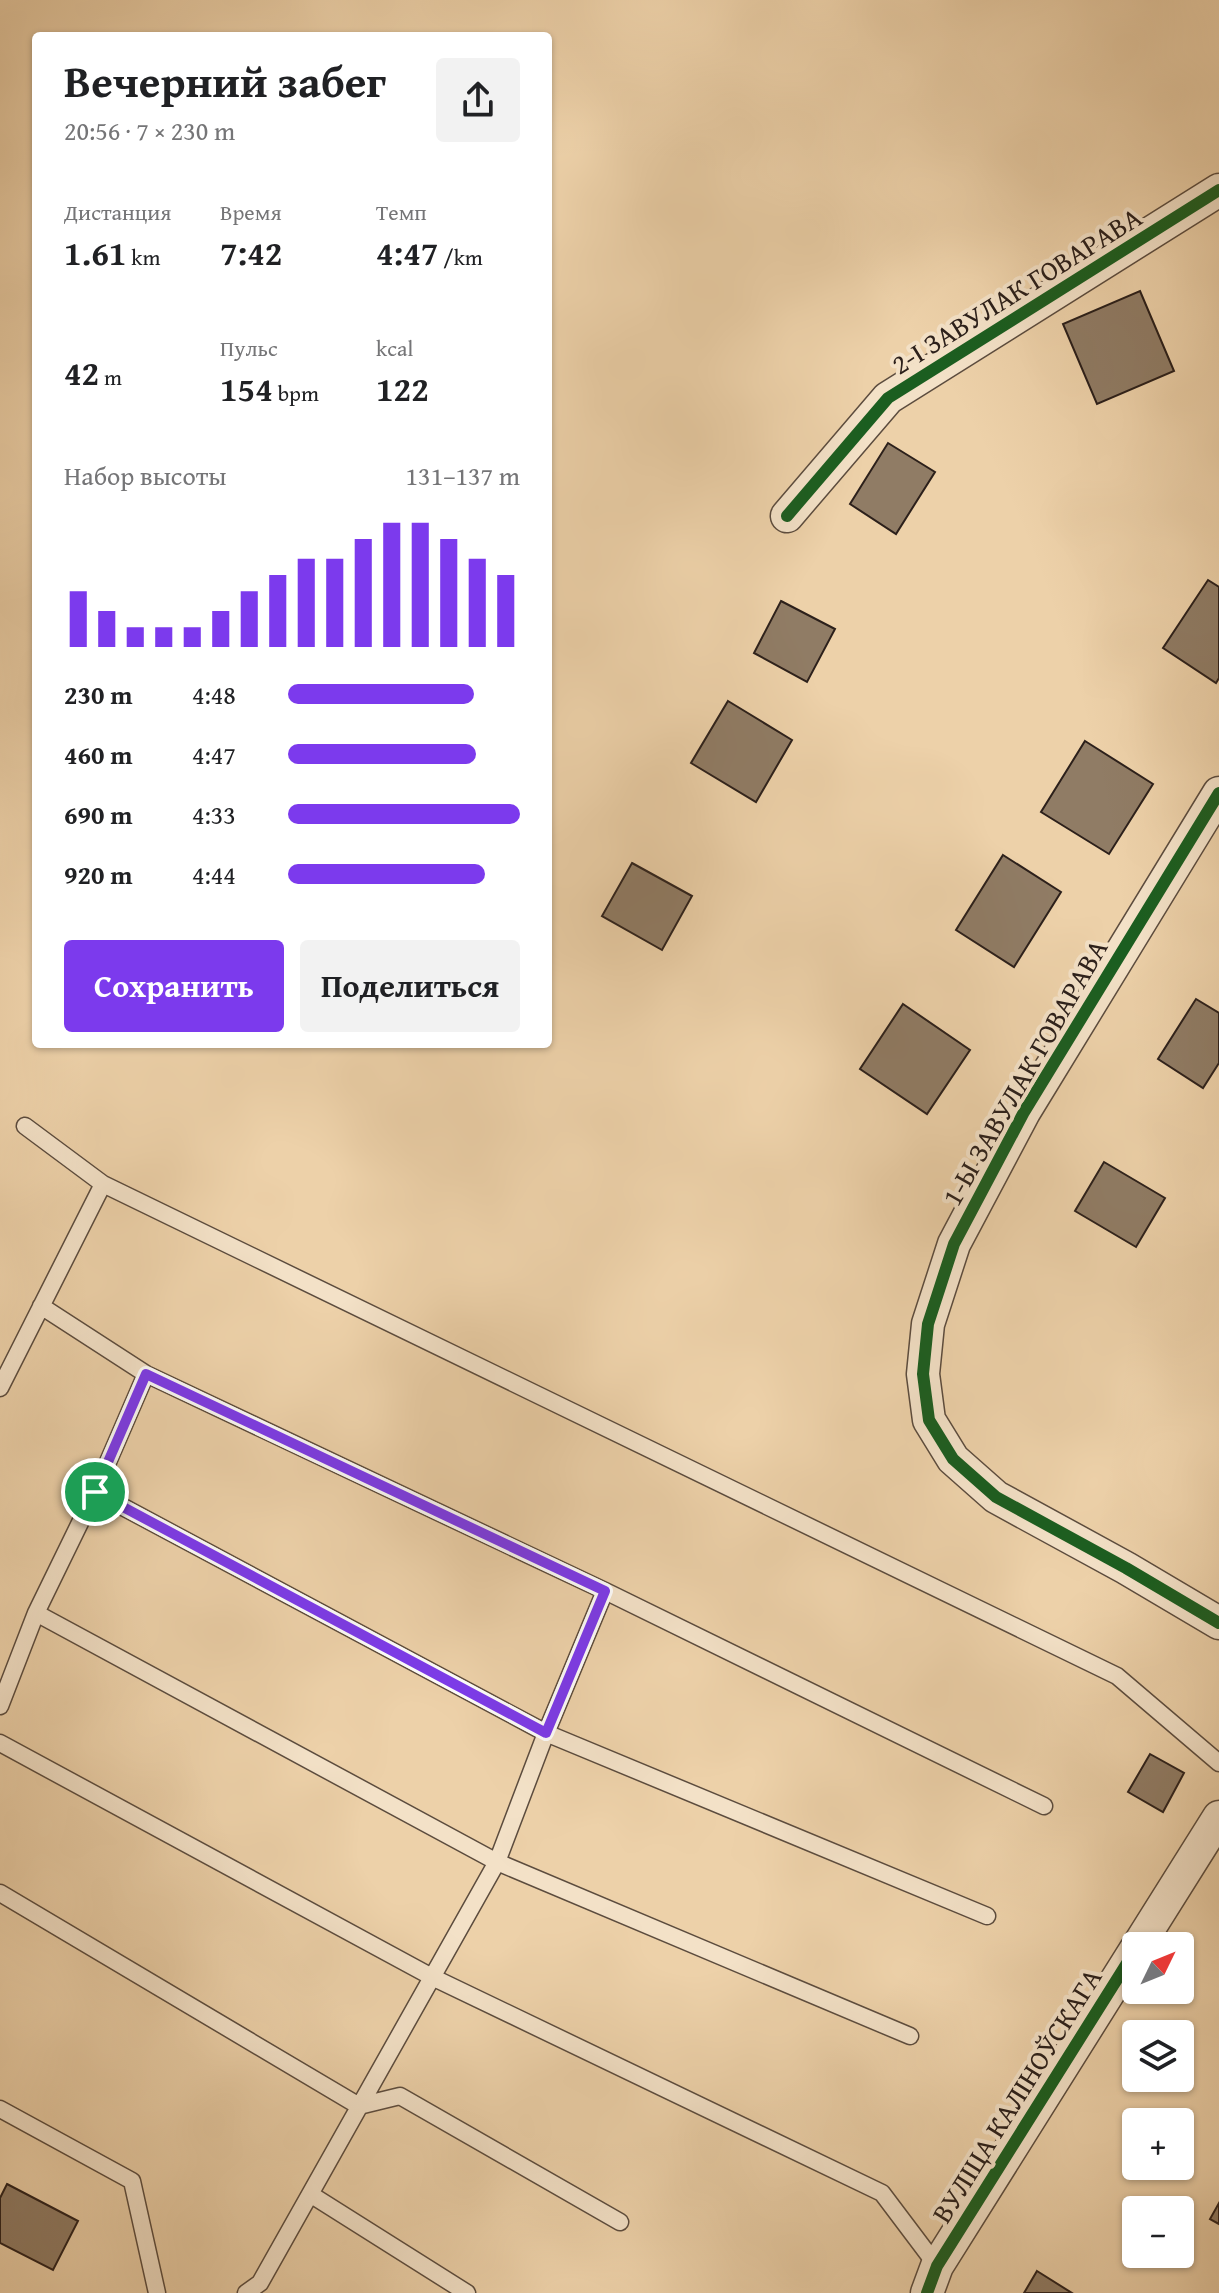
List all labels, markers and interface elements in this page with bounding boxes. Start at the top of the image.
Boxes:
text: Вечерний забег [64,49,386,113]
button: share [436,58,520,142]
text: 20:56 · 7 × 230 m [64,111,235,150]
text: Дистанция [64,196,172,228]
text: Время [220,196,282,228]
text: Темп [376,196,427,228]
street label: 2-І ЗАВУЛАК ГОВАРАВА [883,196,1149,384]
text: 1.61 [64,228,126,277]
text: 7:42 [220,228,282,277]
text: 4:47 [376,228,438,277]
text: km [126,241,160,273]
text: /km [438,241,483,273]
text: Пульс [220,332,278,364]
text: kcal [376,332,414,364]
text: 42 [64,348,99,397]
text: m [99,361,122,393]
text: 154 [220,364,273,413]
text: 122 [376,364,429,413]
text: bpm [273,377,319,409]
text: Набор высоты [64,456,226,495]
text: 131–137 m [406,456,520,495]
text: 230 m [64,675,132,714]
text: 4:48 [192,675,236,714]
text: 460 m [64,735,132,774]
text: 4:47 [192,735,236,774]
text: 690 m [64,795,132,834]
text: 4:33 [192,795,236,834]
text: 920 m [64,855,132,894]
text: 4:44 [192,855,236,894]
street label: 1-Ы ЗАВУЛАК ГОВАРАВА [931,931,1117,1213]
button: Сохранить [64,940,284,1032]
button: Поделиться [300,940,520,1032]
pin [61,1458,129,1526]
icon: arrive [73,1470,117,1514]
north arrow [1122,1932,1194,2004]
map controls [1122,1932,1194,2268]
street label: ВУЛІЦА КАЛІНОЎСКАГА [921,1960,1111,2230]
button: layers [1122,2020,1194,2092]
button: + [1122,2108,1194,2180]
button: − [1122,2196,1194,2268]

